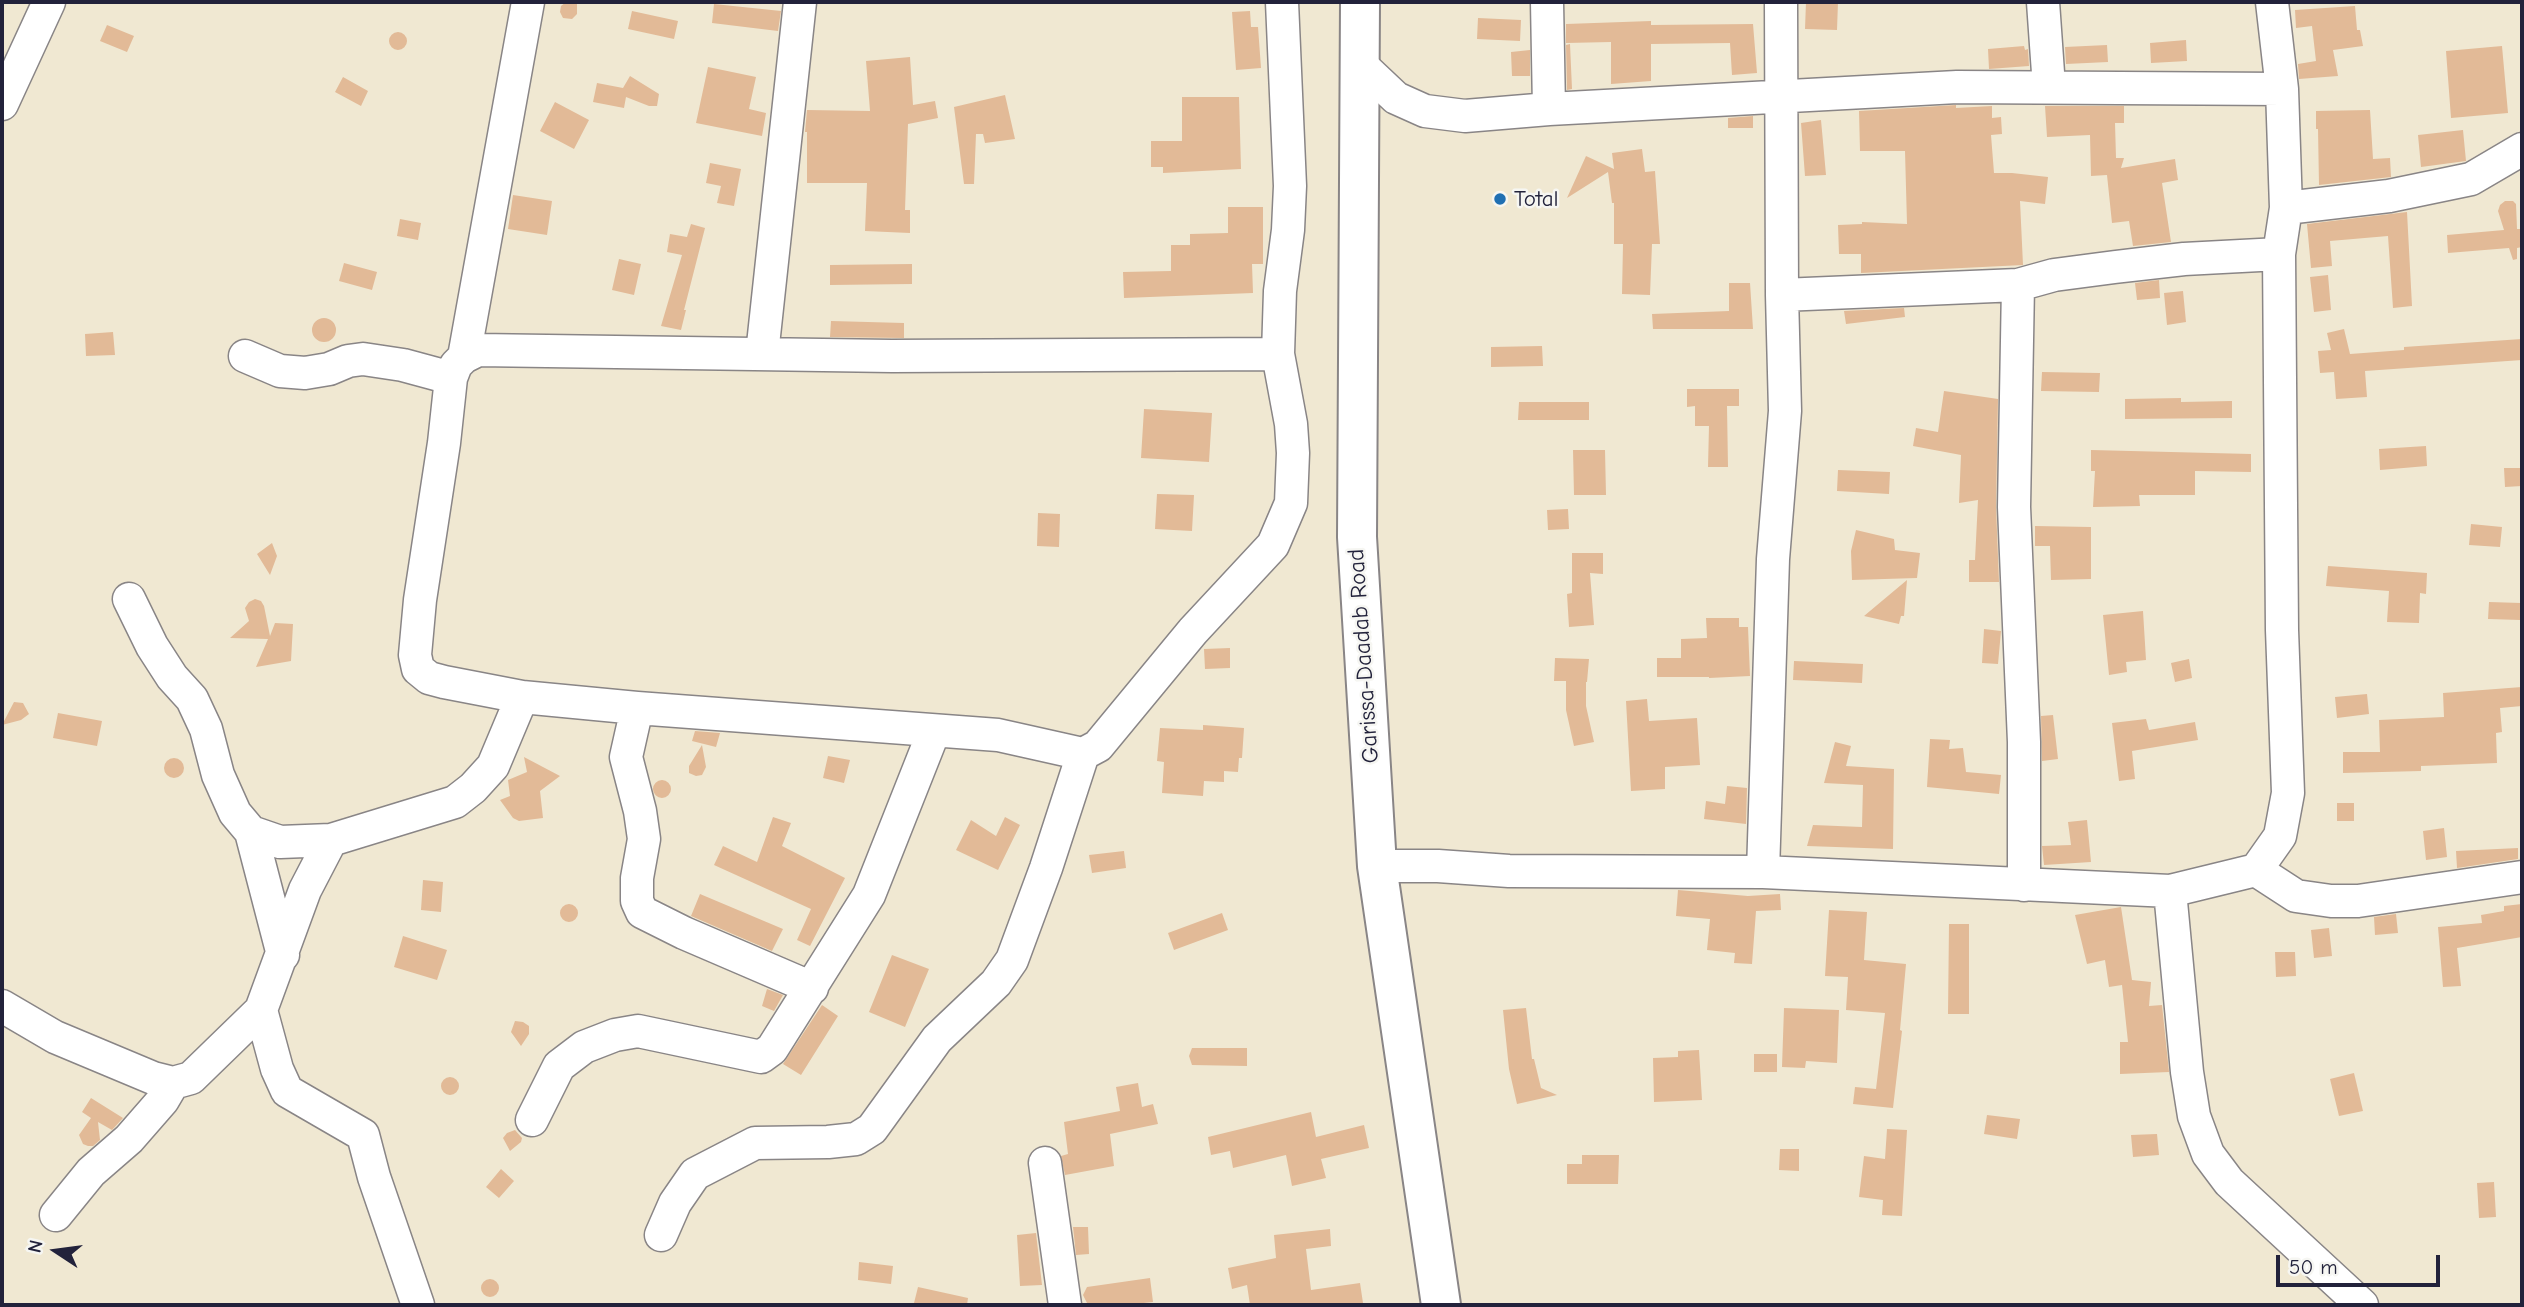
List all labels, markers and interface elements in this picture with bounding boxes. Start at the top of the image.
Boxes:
place label: Total [1514,185,1559,213]
marker: Total [1492,191,1508,207]
street label: Garissa-Daadab Road [1343,548,1385,764]
north arrow [21,1216,91,1286]
text: N [23,1238,48,1255]
scale bar [2279,1240,2444,1284]
text: 50 m [2289,1255,2338,1279]

